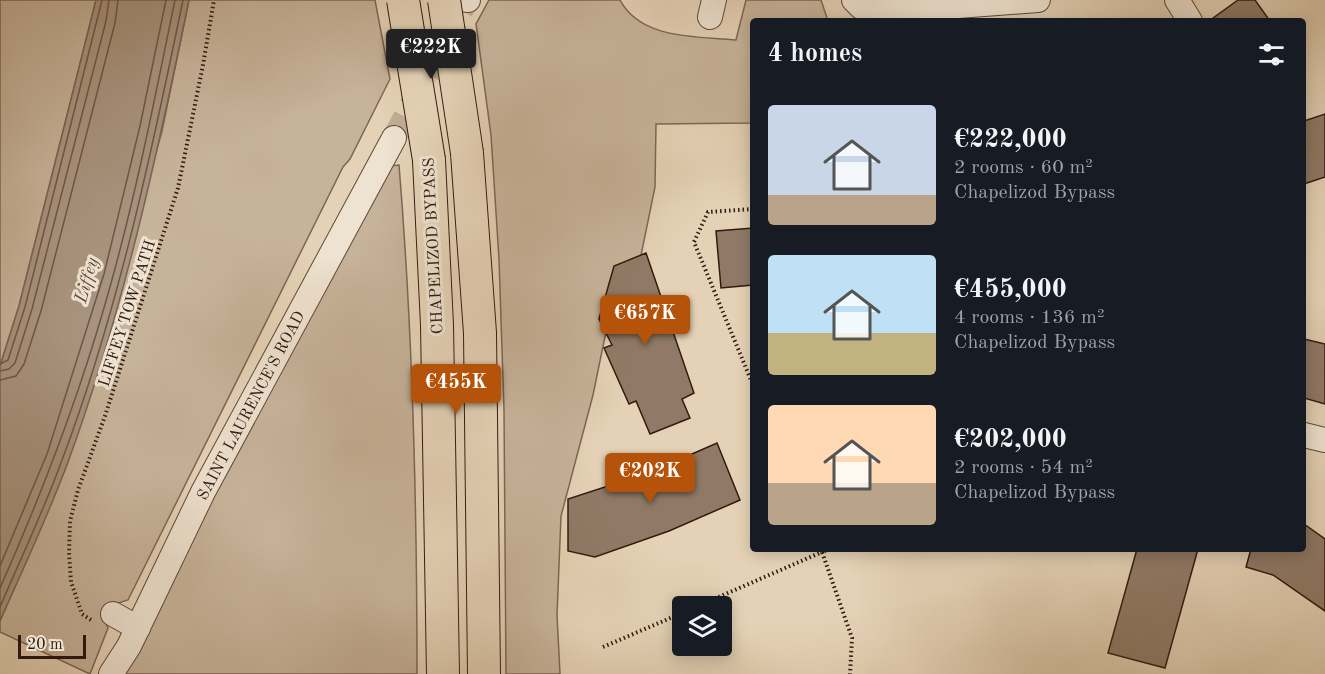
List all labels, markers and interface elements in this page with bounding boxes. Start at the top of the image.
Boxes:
pin: €222K [389,29,473,80]
text: €222K [400,38,462,58]
icon: filters [1255,38,1288,71]
text: 4 homes [768,41,862,67]
text: €222,000 [954,127,1067,153]
icon: home [816,129,888,201]
street label: CHAPELIZOD BYPASS [421,157,447,335]
text: 2 rooms · 60 m² [954,158,1093,178]
text: Chapelizod Bypass [954,183,1115,203]
street label: LIFFEY TOW PATH [97,238,159,389]
water label: Liffey [72,255,102,306]
text: €455,000 [954,277,1067,303]
icon: home [816,279,888,351]
pin: €657K [603,295,687,346]
text: €657K [614,304,676,324]
text: 4 rooms · 136 m² [954,308,1104,328]
street label: SAINT LAURENCE'S ROAD [195,309,309,503]
text: Chapelizod Bypass [954,333,1115,353]
pin: €455K [414,364,498,415]
text: €455K [425,373,487,393]
text: €202,000 [954,427,1067,453]
icon: home [816,429,888,501]
pin: €202K [608,453,692,504]
text: 2 rooms · 54 m² [954,458,1093,478]
text: €202K [619,462,681,482]
text: Chapelizod Bypass [954,483,1115,503]
map controls [672,596,732,656]
button: layers [672,596,732,656]
scale bar [18,632,86,660]
text: 20 m [27,637,63,653]

